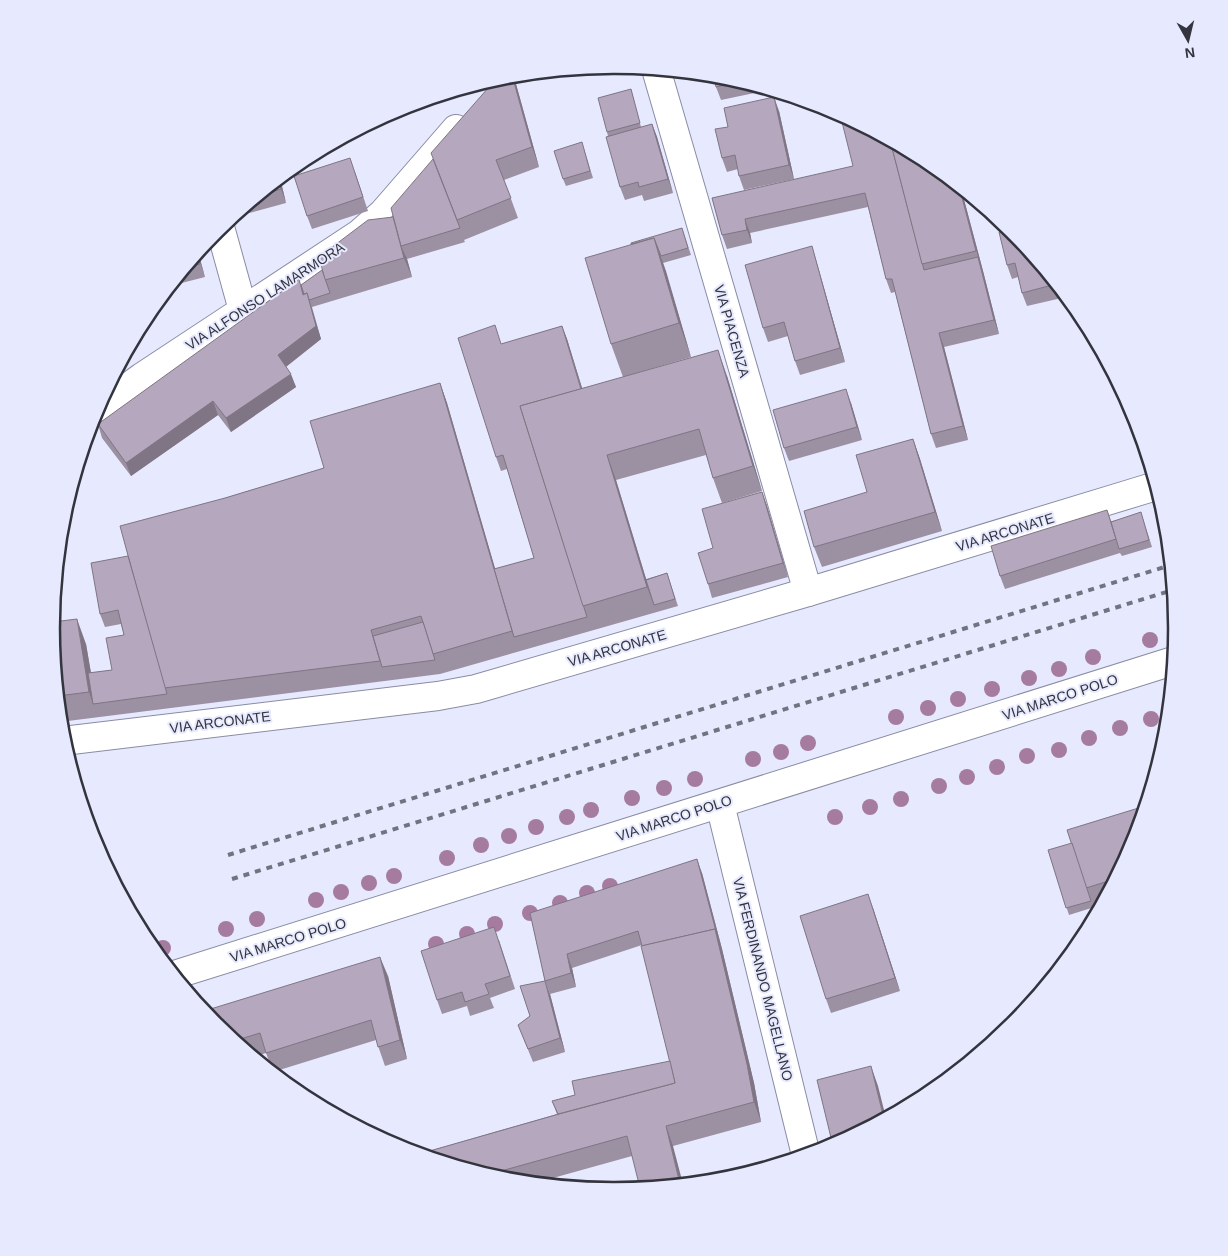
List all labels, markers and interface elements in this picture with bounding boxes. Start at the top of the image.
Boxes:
north arrow [1163,15,1213,65]
text: N [1184,44,1196,62]
street label: VIA ALFONSO LAMARMORA [183,238,348,353]
street label: VIA PIACENZA [711,283,753,380]
street label: VIA ARCONATE [954,509,1056,555]
street label: VIA ARCONATE [566,626,668,670]
street label: VIA MARCO POLO [1000,671,1120,723]
street label: VIA ARCONATE [169,708,271,736]
street label: VIA MARCO POLO [614,792,734,844]
street label: VIA FERDINANDO MAGELLANO [730,876,796,1083]
street label: VIA MARCO POLO [228,915,348,965]

